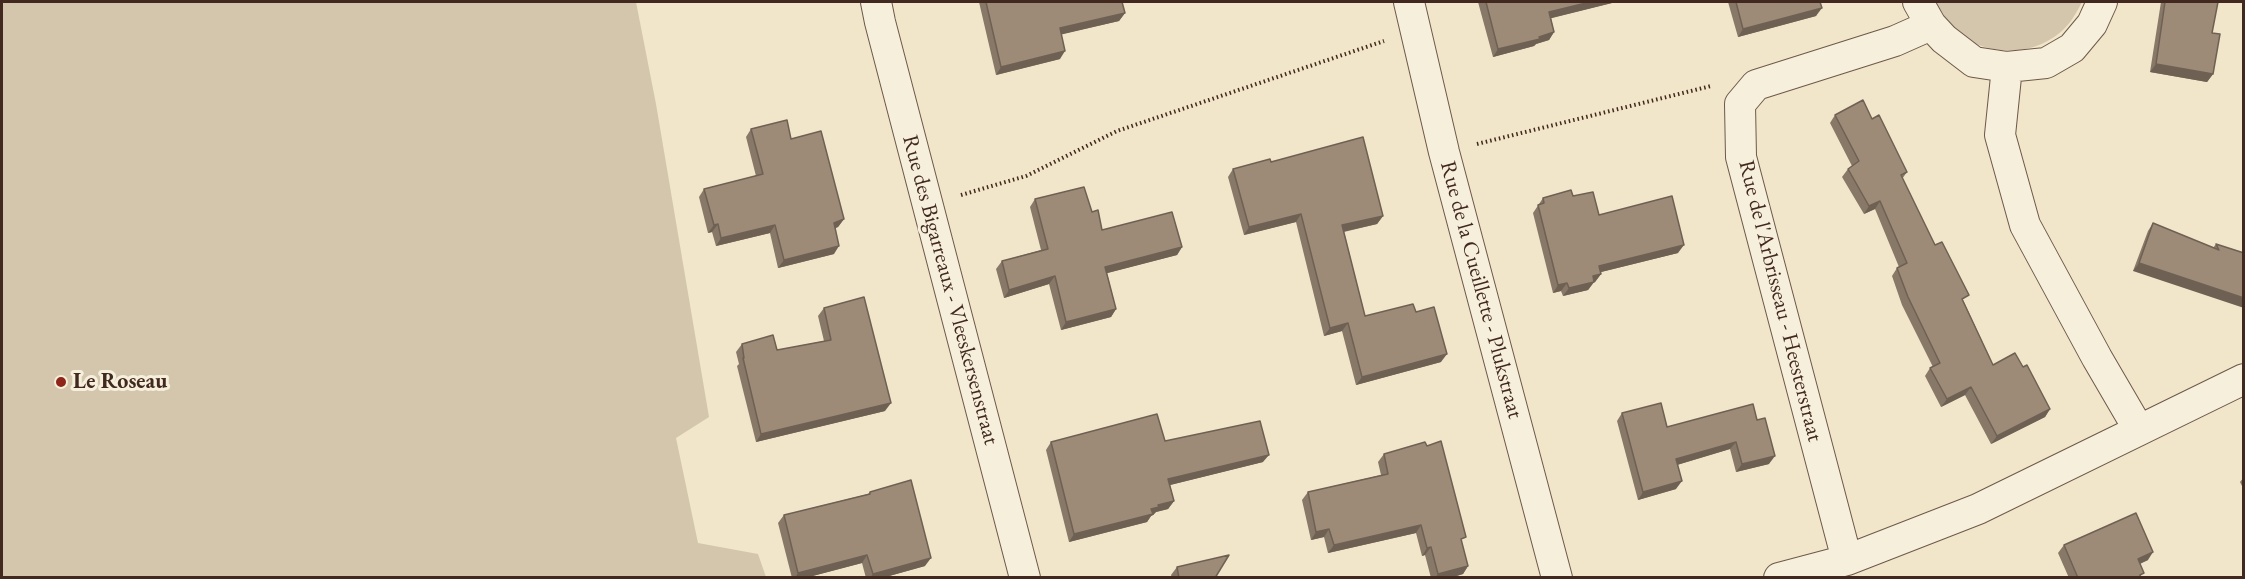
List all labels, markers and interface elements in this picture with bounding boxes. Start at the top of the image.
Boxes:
street label: Rue des Bigarreaux - Vleeskersenstraat [896,132,1004,448]
street label: Rue de l'Arbrisseau - Heesterstraat [1732,157,1828,445]
street label: Rue de la Cueillette - Plukstraat [1434,158,1528,422]
place label: Le Roseau [73,369,167,395]
marker: Le Roseau [54,375,68,389]

